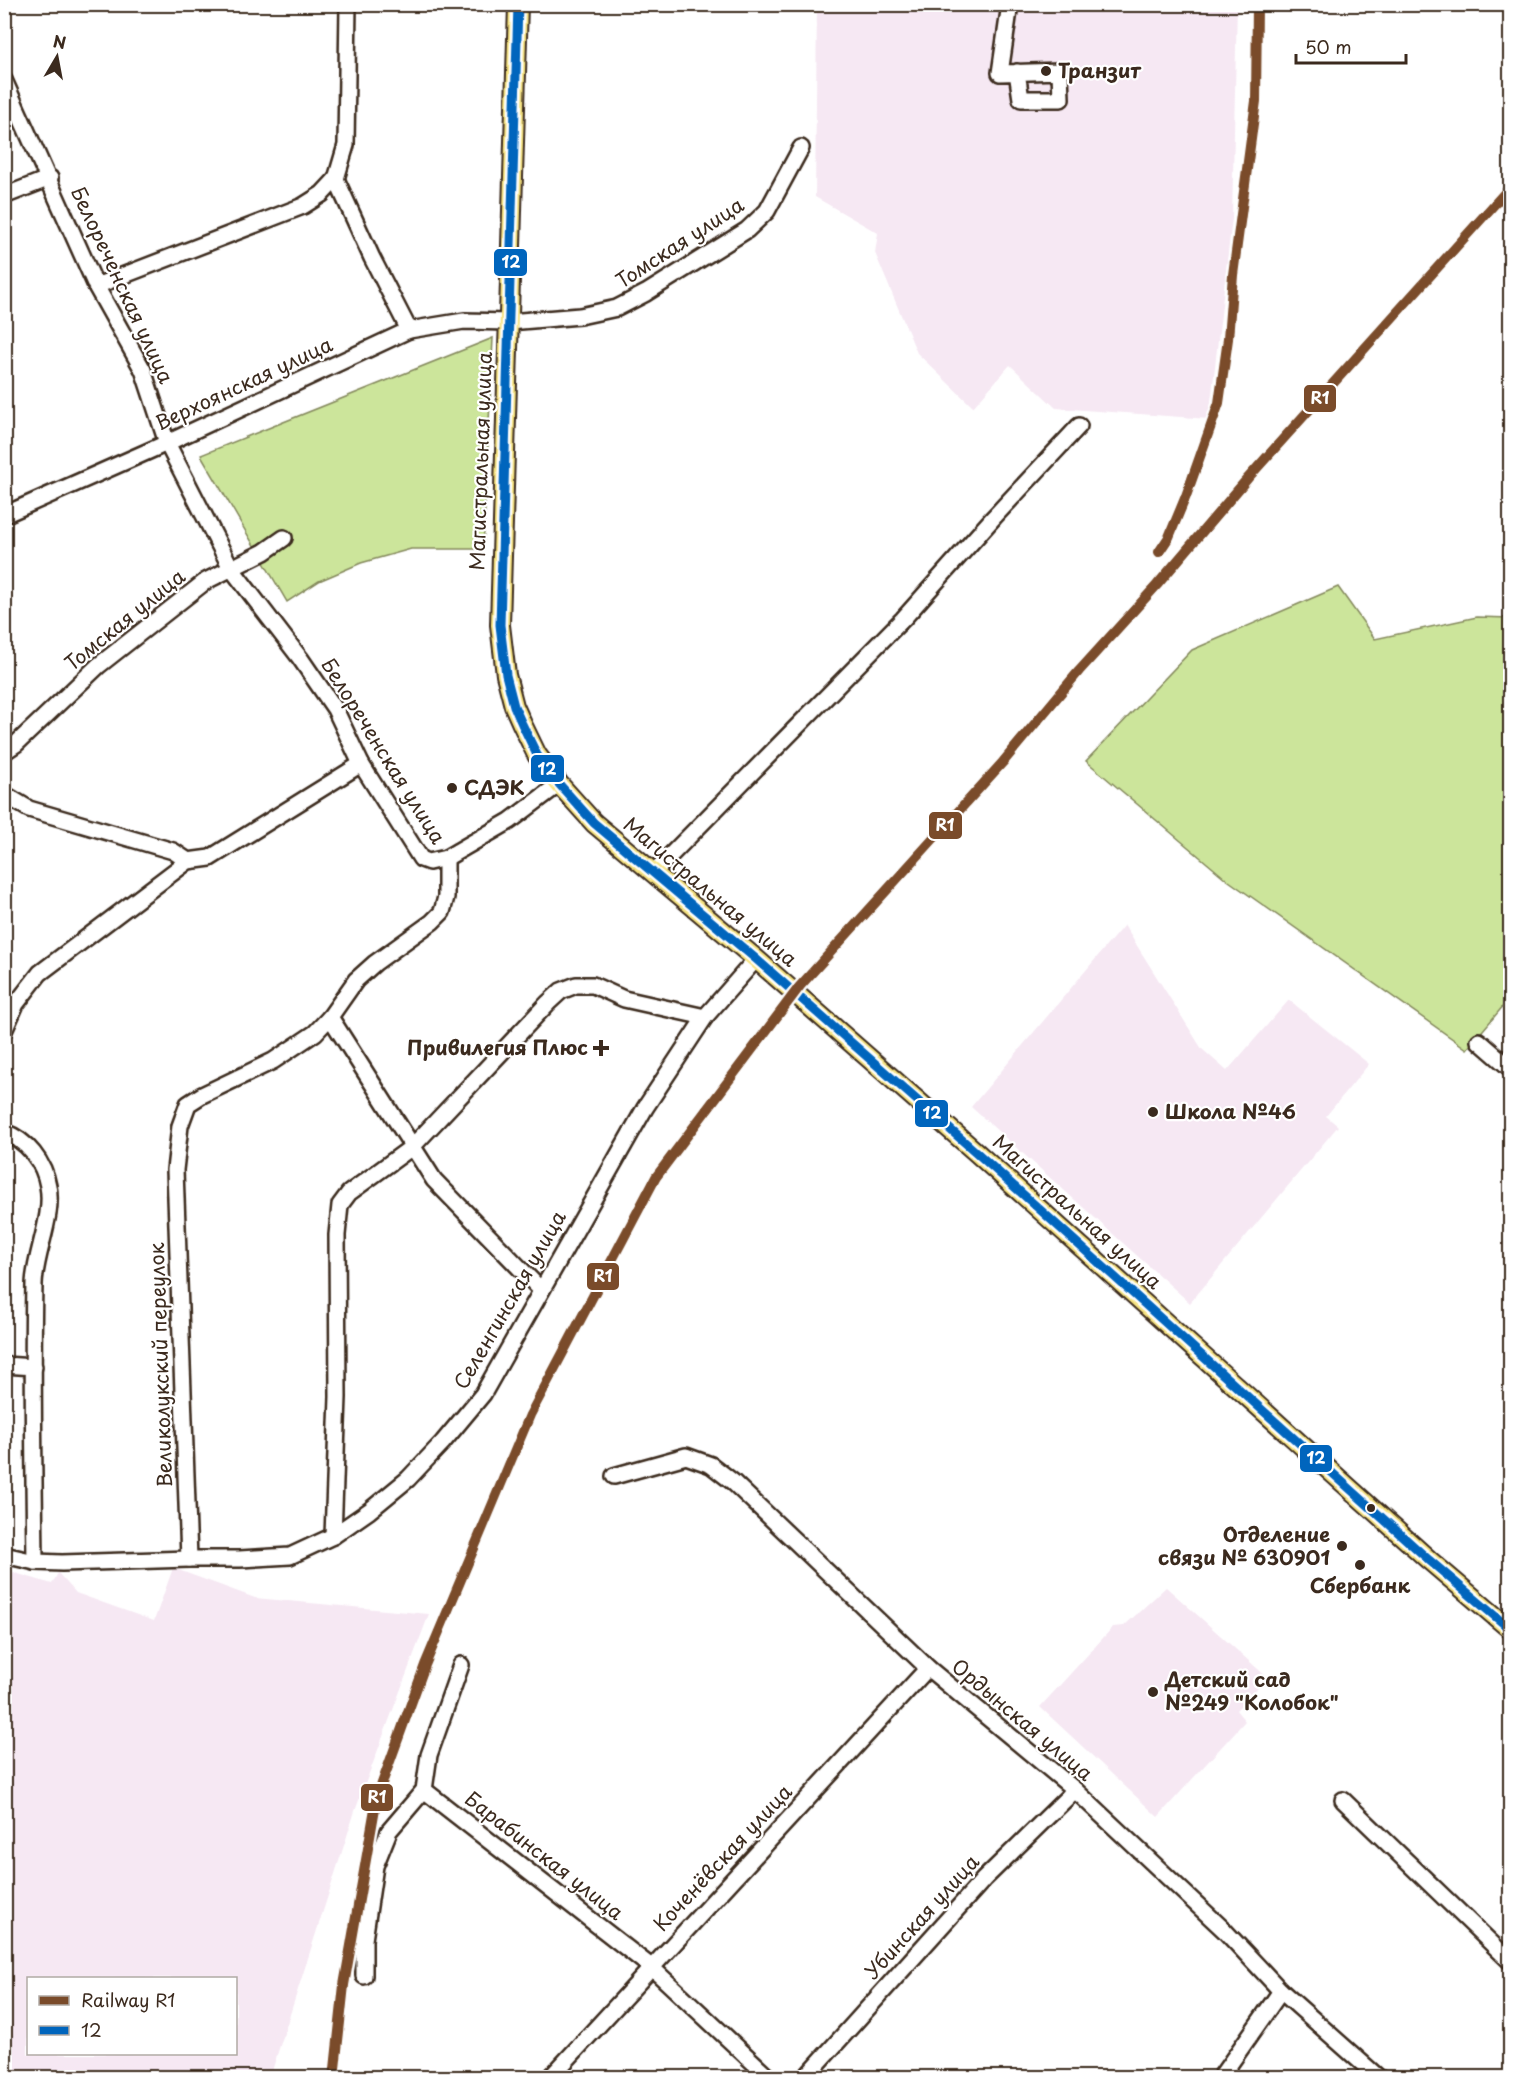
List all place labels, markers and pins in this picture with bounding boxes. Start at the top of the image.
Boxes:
place label: Транзит [1058,55,1141,85]
marker: Транзит [1039,64,1053,78]
place label: СДЭК [464,772,525,802]
marker: СДЭК [445,781,459,795]
place label: Привилегия Плюс [407,1032,588,1062]
marker: Привилегия Плюс [592,1039,610,1057]
place label: Школа №46 [1165,1096,1296,1126]
marker: Школа №46 [1146,1105,1160,1119]
unlabelled marker [1365,1502,1377,1514]
place label: Отделение связи № 630901 [1158,1519,1330,1572]
marker: Отделение связи № 630901 [1335,1539,1349,1553]
marker: Сбербанк [1353,1558,1367,1572]
place label: Сбербанк [1310,1570,1410,1600]
place label: Детский сад №249 "Колобок" [1164,1664,1339,1717]
marker: Детский сад №249 "Колобок" [1146,1685,1160,1699]

